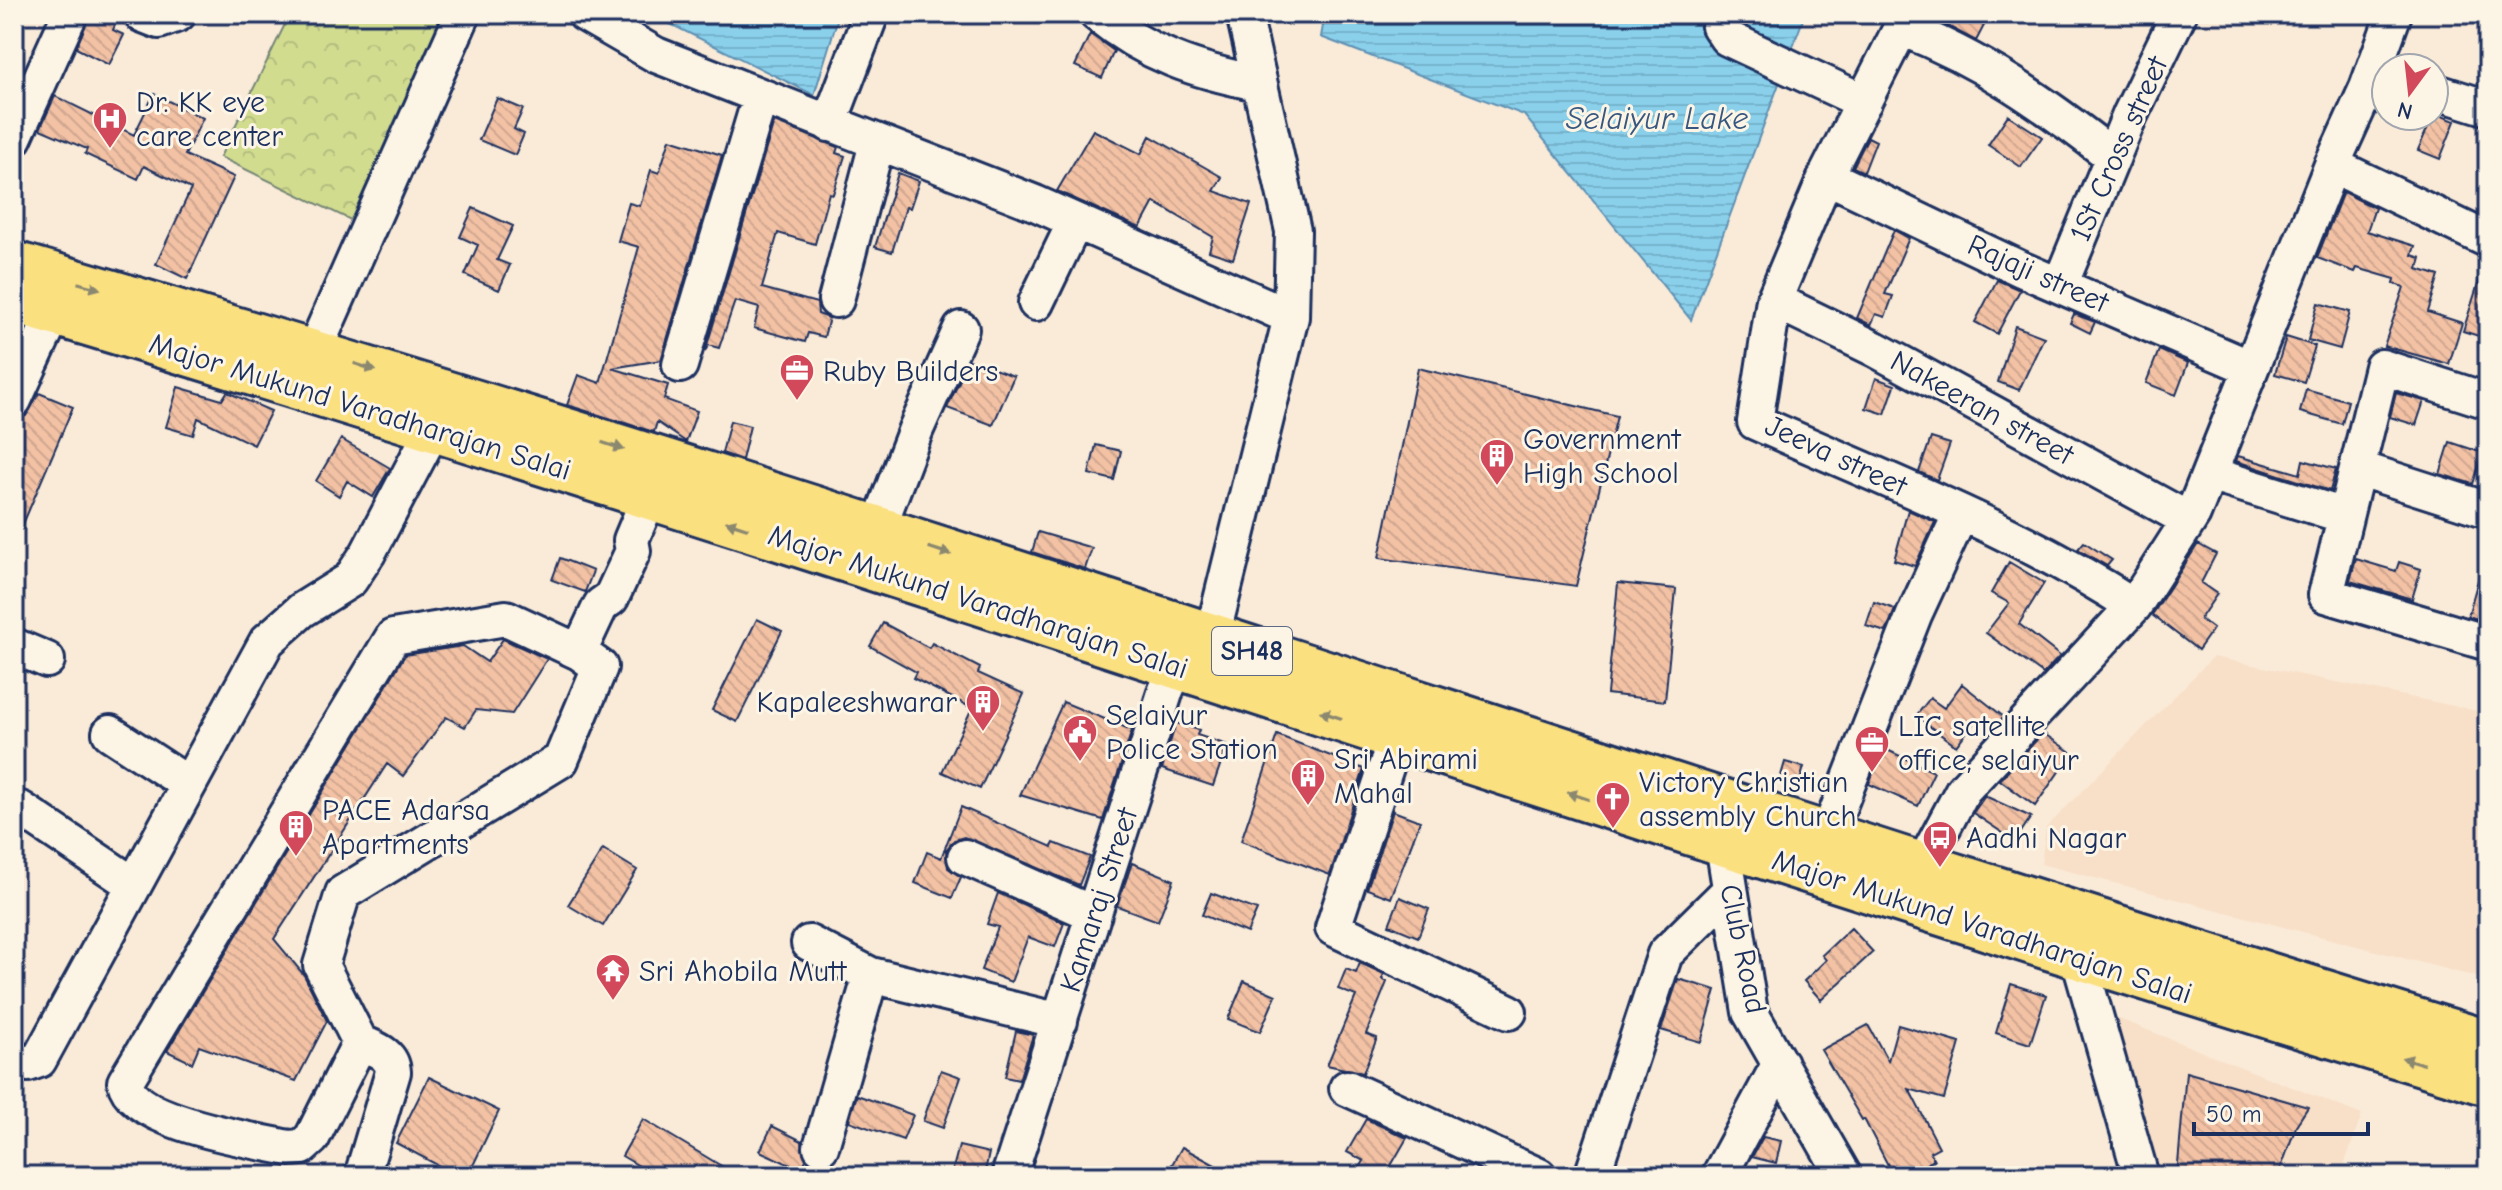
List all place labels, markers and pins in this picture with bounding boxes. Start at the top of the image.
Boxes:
place label: Dr. KK eye care center [136,85,283,154]
hospital icon: Dr. KK eye care center [91,100,129,150]
office icon: Ruby Builders [778,352,816,402]
place label: Ruby Builders [823,354,998,389]
place label: Government High School [1523,422,1682,491]
building icon: Government High School [1478,437,1516,487]
building icon: Kapaleeshwarar [964,683,1002,733]
place label: Kapaleeshwarar [757,685,957,720]
place label: Selaiyur Police Station [1106,698,1278,767]
place label: LIC satellite office, selaiyur [1898,709,2079,778]
public building icon: Selaiyur Police Station [1061,713,1099,763]
office icon: LIC satellite office, selaiyur [1853,724,1891,774]
place label: Sri Abirami Mahal [1334,742,1478,811]
building icon: Sri Abirami Mahal [1289,757,1327,807]
place label: Victory Christian assembly Church [1639,765,1857,834]
church icon: Victory Christian assembly Church [1594,780,1632,830]
place label: PACE Adarsa Apartments [322,793,490,862]
building icon: PACE Adarsa Apartments [277,808,315,858]
bus stop icon: Aadhi Nagar [1921,819,1959,869]
place label: Aadhi Nagar [1966,821,2126,856]
temple icon: Sri Ahobila Mutt [594,952,632,1002]
place label: Sri Ahobila Mutt [639,954,848,989]

